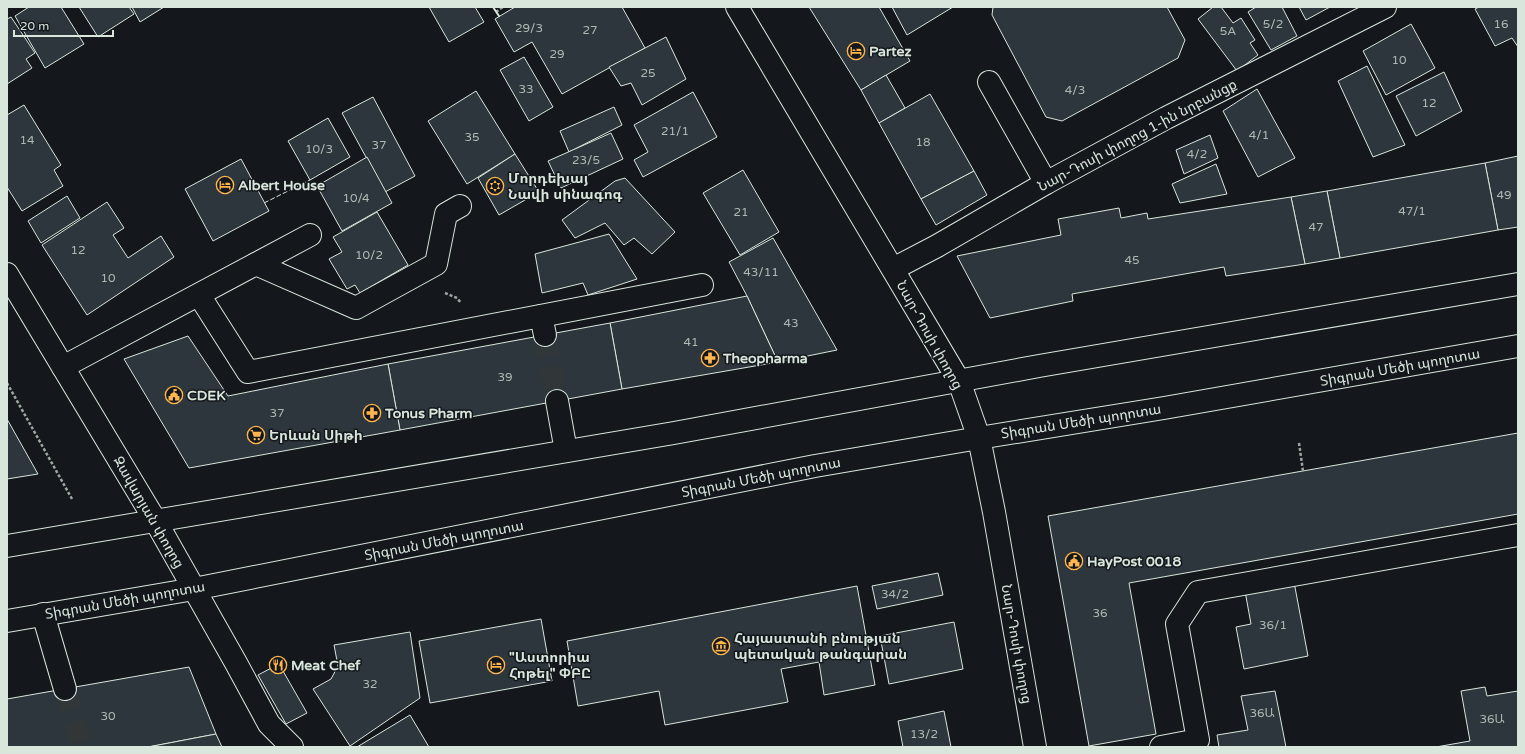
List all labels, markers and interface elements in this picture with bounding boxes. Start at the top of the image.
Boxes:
scale bar [14,12,113,38]
house number: 5/2 [1263,17,1283,31]
house number: 16 [1493,17,1509,31]
text: 20 m [20,19,49,33]
house number: 29/3 [515,21,543,35]
house number: 27 [582,23,598,37]
house number: 5A [1220,24,1236,38]
hotel icon: Partez [846,41,866,61]
place label: Partez [869,43,911,60]
house number: 29 [549,47,565,61]
house number: 10 [1391,53,1407,67]
house number: 25 [640,66,656,80]
street label: Նար-Դոսի փողոց 1-ին նրբանցք [1035,76,1240,195]
house number: 33 [518,82,534,96]
house number: 4/3 [1065,83,1085,97]
house number: 12 [1421,96,1437,110]
house number: 21/1 [661,124,689,138]
house number: 4/1 [1249,128,1269,142]
house number: 35 [464,130,480,144]
house number: 14 [19,133,35,147]
house number: 18 [915,135,931,149]
house number: 37 [371,138,387,152]
house number: 10/3 [305,142,333,156]
house number: 4/2 [1187,147,1207,161]
house number: 23/5 [572,153,600,167]
place label: Մորդեխայ Նավի սինագոգ [508,170,623,203]
hotel icon: Albert House [215,175,235,195]
synagogue icon: Մորդեխայ Նավի սինագոգ [485,176,505,196]
place label: Albert House [238,177,325,194]
house number: 49 [1496,188,1512,202]
house number: 10/4 [342,191,370,205]
house number: 47/1 [1398,204,1426,218]
house number: 21 [733,205,749,219]
house number: 47 [1308,220,1324,234]
house number: 12 [70,243,86,257]
house number: 10/2 [355,248,383,262]
house number: 45 [1124,253,1140,267]
house number: 43/11 [743,265,779,279]
house number: 10 [100,271,116,285]
street label: Նար-Դոսի փողոց [893,278,966,392]
house number: 43 [783,316,799,330]
house number: 41 [683,335,699,349]
street label: Տիգրան Մեծի պողոտա [1319,345,1481,390]
pharmacy icon: Theopharma [700,348,720,368]
place label: Theopharma [722,350,808,367]
house number: 39 [497,370,513,384]
public building icon: CDEK [164,385,184,405]
place label: CDEK [187,387,226,404]
street label: Տիգրան Մեծի պողոտա [1000,400,1162,443]
pharmacy icon: Tonus Pharm [362,403,382,423]
place label: Tonus Pharm [384,405,473,422]
house number: 37 [269,406,285,420]
supermarket icon: Երևան Սիթի [246,425,266,445]
place label: Երևան Սիթի [269,427,363,444]
street label: Զավարյան փողոց [110,453,188,571]
street label: Տիգրան Մեծի պողոտա [680,454,842,501]
street label: Տիգրան Մեծի պողոտա [363,517,525,564]
public building icon: HayPost 0018 [1064,551,1084,571]
place label: HayPost 0018 [1087,553,1181,570]
street label: Տիգրան Մեծի պողոտա [44,578,206,623]
street label: Նար-Դոսի փողոց [998,583,1035,705]
house number: 34/2 [881,587,909,601]
house number: 36 [1092,606,1108,620]
house number: 36/1 [1259,618,1287,632]
place label: Հայաստանի բնության պետական թանգարան [734,630,907,663]
museum icon: Հայաստանի բնության պետական թանգարան [711,636,731,656]
place label: "Աստորիա Հոթել" ՓԲԸ [509,649,591,682]
restaurant icon: Meat Chef [268,655,288,675]
hotel icon: "Աստորիա Հոթել" ՓԲԸ [486,655,506,675]
place label: Meat Chef [291,657,361,674]
house number: 32 [362,677,378,691]
house number: 36Ա [1249,706,1275,720]
house number: 30 [100,709,116,723]
house number: 36Ա [1479,712,1505,726]
house number: 13/2 [910,727,938,741]

